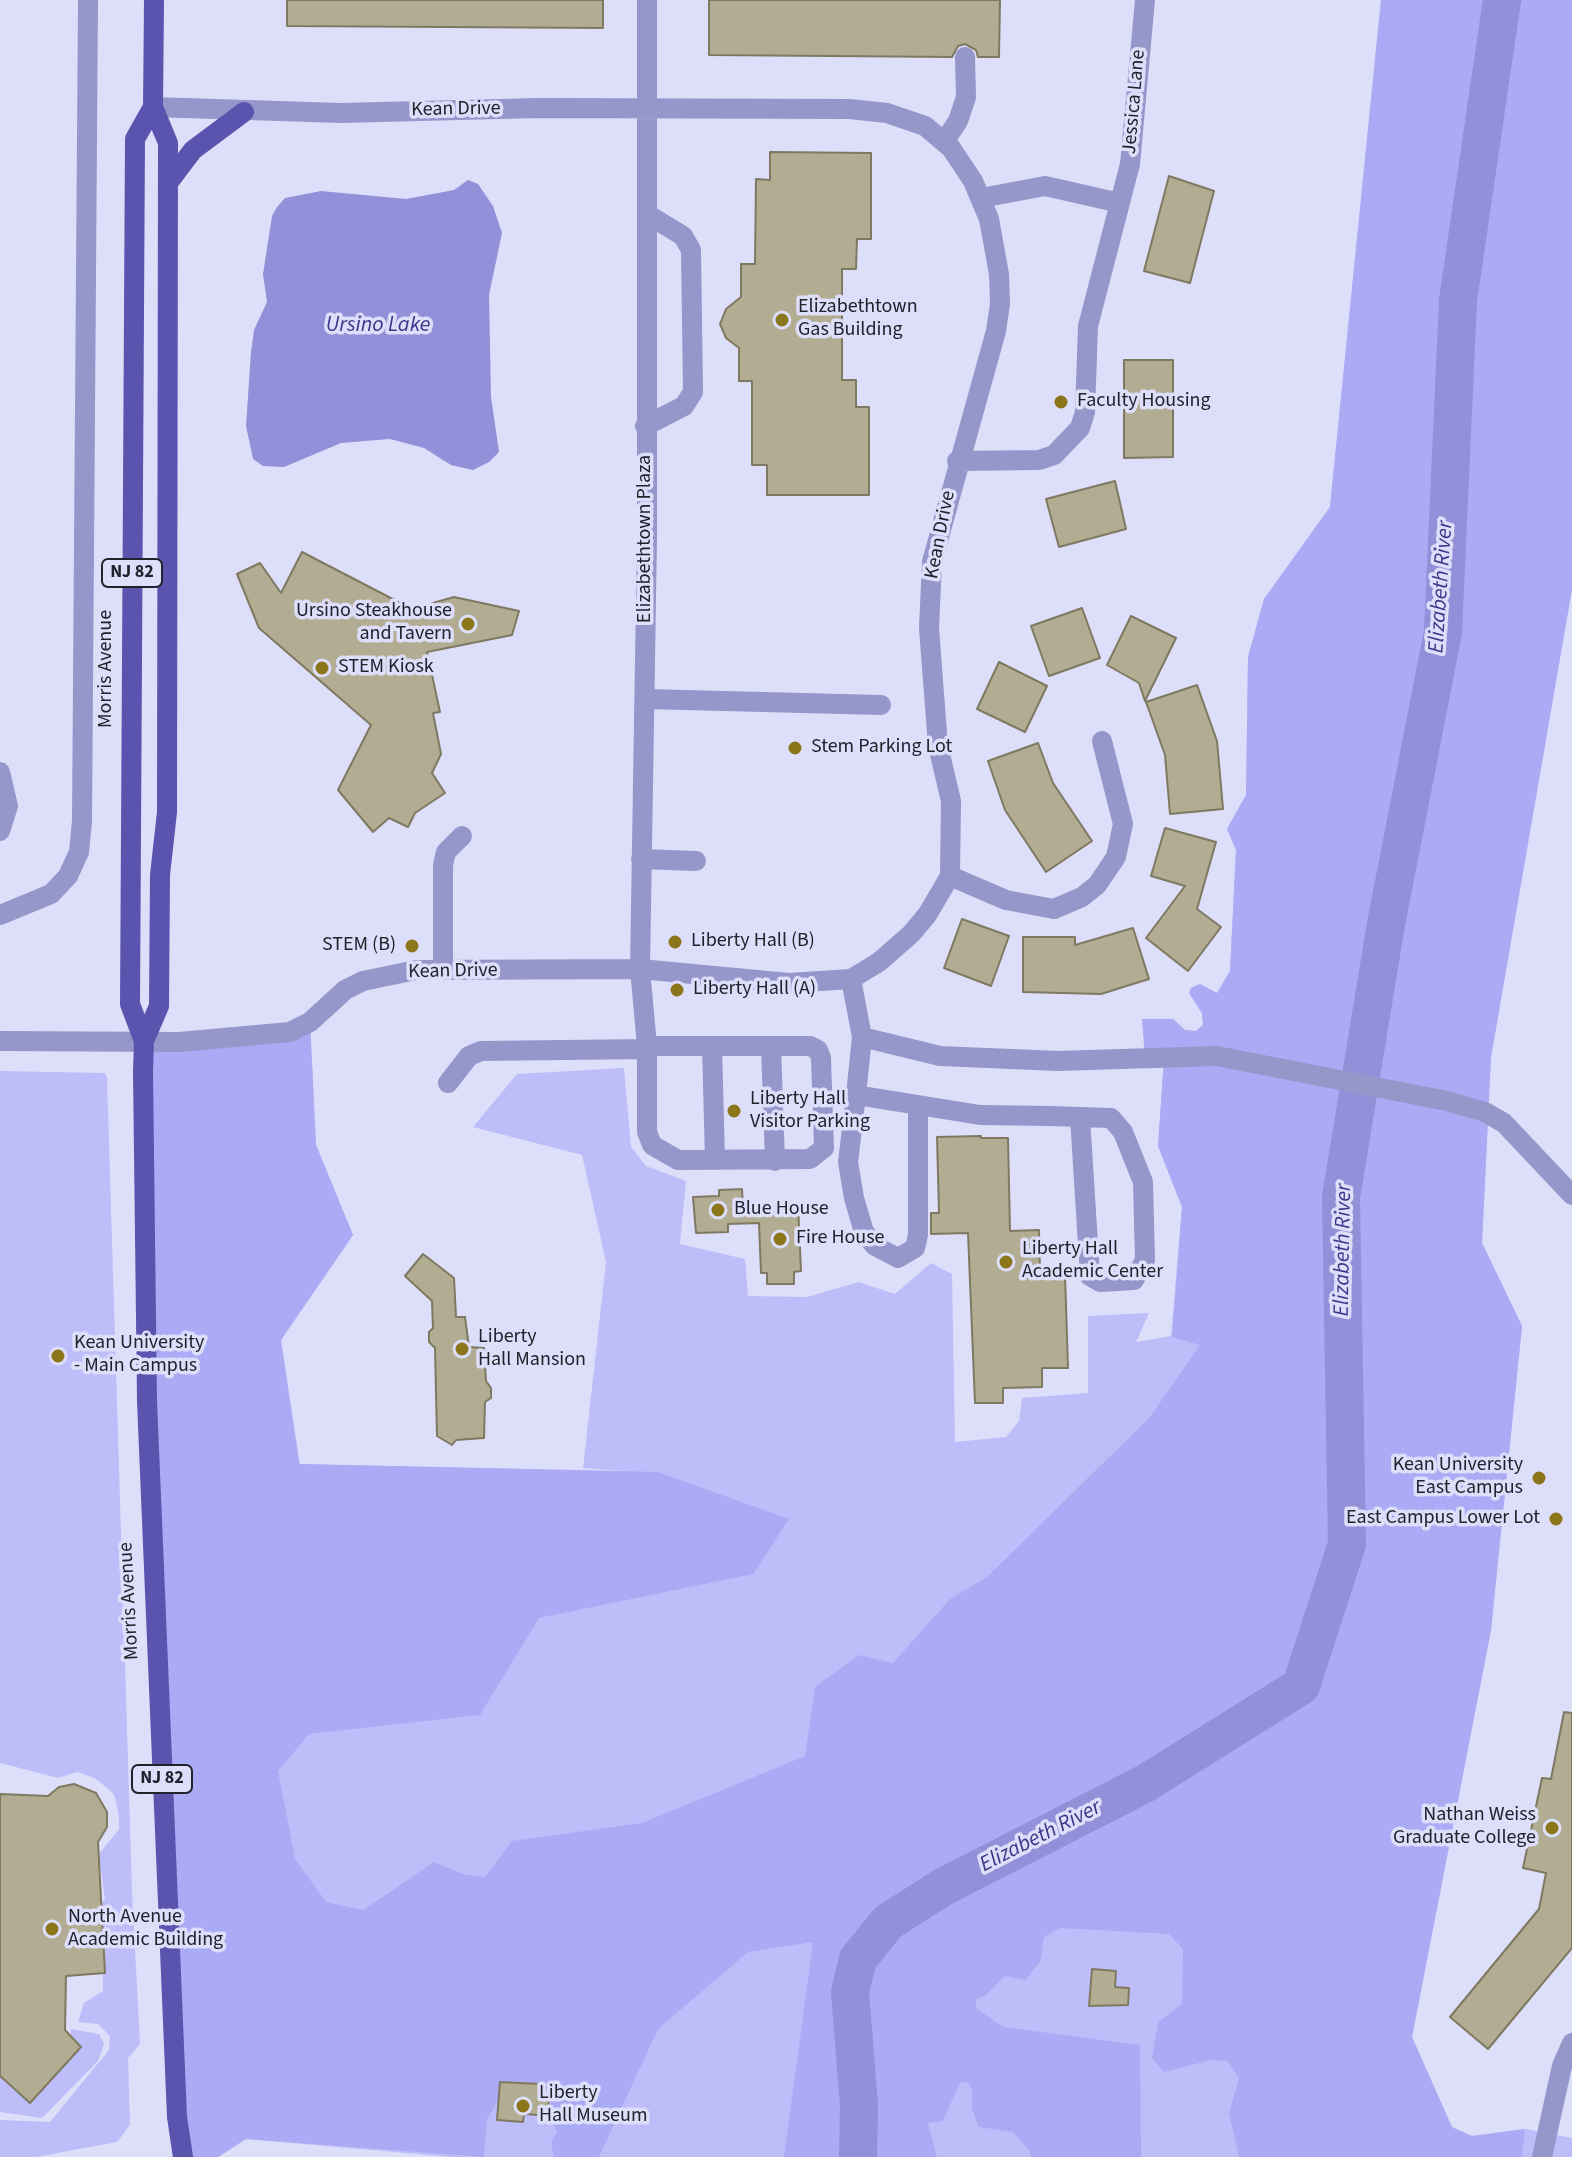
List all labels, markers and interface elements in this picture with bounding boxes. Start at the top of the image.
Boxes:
street label: Jessica Lane [1118,49,1152,155]
street label: Kean Drive [411,97,501,123]
place label: Elizabethtown Gas Building [798,296,918,343]
marker: Elizabethtown Gas Building [773,311,791,329]
water label: Ursino Lake [326,313,430,339]
place label: Faculty Housing [1077,390,1211,414]
marker: Faculty Housing [1052,393,1070,411]
street label: Elizabethtown Plaza [634,455,658,623]
street label: Kean Drive [921,489,961,581]
water label: Elizabeth River [1424,520,1460,654]
road number: NJ 82 [102,559,162,587]
place label: Ursino Steakhouse and Tavern [296,600,452,647]
street label: Morris Avenue [95,610,119,728]
marker: Ursino Steakhouse and Tavern [459,615,477,633]
place label: STEM Kiosk [338,656,434,680]
marker: STEM Kiosk [313,659,331,677]
place label: Stem Parking Lot [811,736,952,760]
marker: Stem Parking Lot [786,739,804,757]
place label: Liberty Hall (B) [691,930,815,954]
marker: Liberty Hall (B) [666,933,684,951]
place label: STEM (B) [322,934,396,958]
marker: STEM (B) [403,937,421,955]
street label: Kean Drive [408,959,498,985]
place label: Liberty Hall (A) [693,978,816,1002]
marker: Liberty Hall (A) [668,981,686,999]
place label: Liberty Hall Visitor Parking [750,1088,870,1135]
marker: Liberty Hall Visitor Parking [725,1102,743,1120]
water label: Elizabeth River [1330,1183,1358,1317]
place label: Blue House [734,1198,829,1222]
marker: Blue House [709,1201,727,1219]
place label: Fire House [796,1227,885,1251]
marker: Fire House [771,1230,789,1248]
place label: Liberty Hall Academic Center [1022,1238,1163,1285]
marker: Liberty Hall Academic Center [997,1253,1015,1271]
place label: Liberty Hall Mansion [478,1326,586,1373]
place label: Kean University - Main Campus [74,1332,204,1379]
marker: Liberty Hall Mansion [453,1340,471,1358]
marker: Kean University - Main Campus [49,1347,67,1365]
place label: Kean University East Campus [1393,1454,1523,1501]
marker: Kean University East Campus [1530,1469,1548,1487]
place label: East Campus Lower Lot [1346,1507,1540,1531]
marker: East Campus Lower Lot [1547,1510,1565,1528]
street label: Morris Avenue [115,1541,145,1661]
road number: NJ 82 [132,1765,192,1793]
water label: Elizabeth River [976,1795,1106,1879]
place label: Nathan Weiss Graduate College [1393,1804,1536,1851]
marker: Nathan Weiss Graduate College [1543,1819,1561,1837]
place label: North Avenue Academic Building [68,1906,223,1953]
marker: North Avenue Academic Building [43,1920,61,1938]
place label: Liberty Hall Museum [539,2082,647,2129]
marker: Liberty Hall Museum [514,2097,532,2115]

